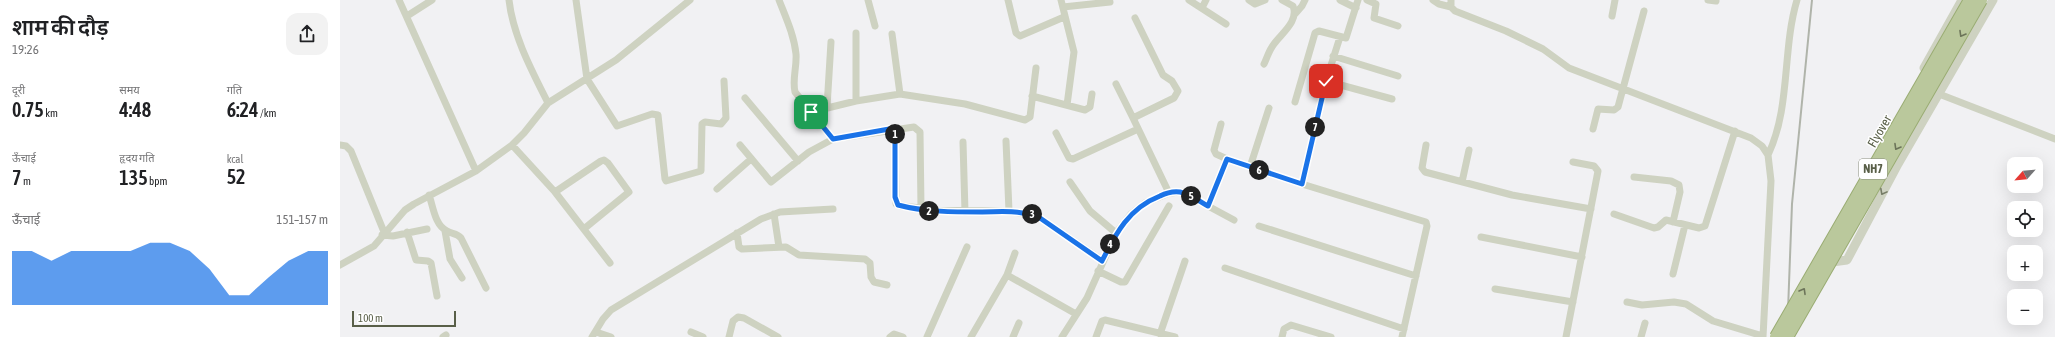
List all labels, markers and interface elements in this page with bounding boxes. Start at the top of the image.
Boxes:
button: share [286,13,328,55]
text: शाम की दौड़ [12,14,109,40]
one-way arrow [1959,30,1966,37]
text: 19:26 [12,42,39,57]
pin [1309,64,1343,98]
icon: check [1315,70,1337,92]
text: दूरी [12,84,25,96]
text: समय [119,84,140,96]
text: गति [227,84,242,96]
pin [794,95,828,129]
text: 0.75 [12,98,44,121]
text: 4:48 [119,98,151,121]
text: 6:24 [227,98,258,121]
icon: arrive [800,101,822,123]
text: km [44,107,58,119]
text: /km [258,107,276,119]
street label: Flyover [1864,112,1895,150]
pin: 7 [1305,117,1325,137]
text: 7 [1312,121,1318,133]
pin: 1 [885,124,905,144]
text: 1 [892,128,898,140]
one-way arrow [1894,142,1901,150]
text: ऊँचाई [12,152,36,164]
text: हृदय गति [119,152,154,164]
text: kcal [227,153,243,165]
north arrow [2007,157,2043,193]
map controls [2007,157,2043,325]
road number: NH7 [1859,159,1887,179]
pin: 6 [1249,160,1269,180]
text: 6 [1256,164,1262,176]
text: 52 [227,165,245,188]
text: 7 [12,166,21,189]
text: 135 [119,166,148,189]
text: m [21,175,31,187]
text: bpm [148,175,167,187]
pin: 5 [1181,186,1201,206]
one-way arrow [1880,187,1888,195]
text: 5 [1188,190,1194,202]
pin: 2 [919,201,939,221]
button: locate [2007,201,2043,237]
pin: 3 [1022,204,1042,224]
text: 2 [926,205,932,217]
text: 3 [1029,208,1035,220]
text: ऊँचाई [12,212,40,227]
text: 151–157 m [276,212,328,227]
pin: 4 [1100,234,1120,254]
text: 4 [1107,238,1113,250]
button: + [2007,245,2043,281]
one-way arrow [1799,288,1806,296]
button: − [2007,289,2043,325]
scale bar [352,309,456,328]
text: 100 m [358,312,383,324]

